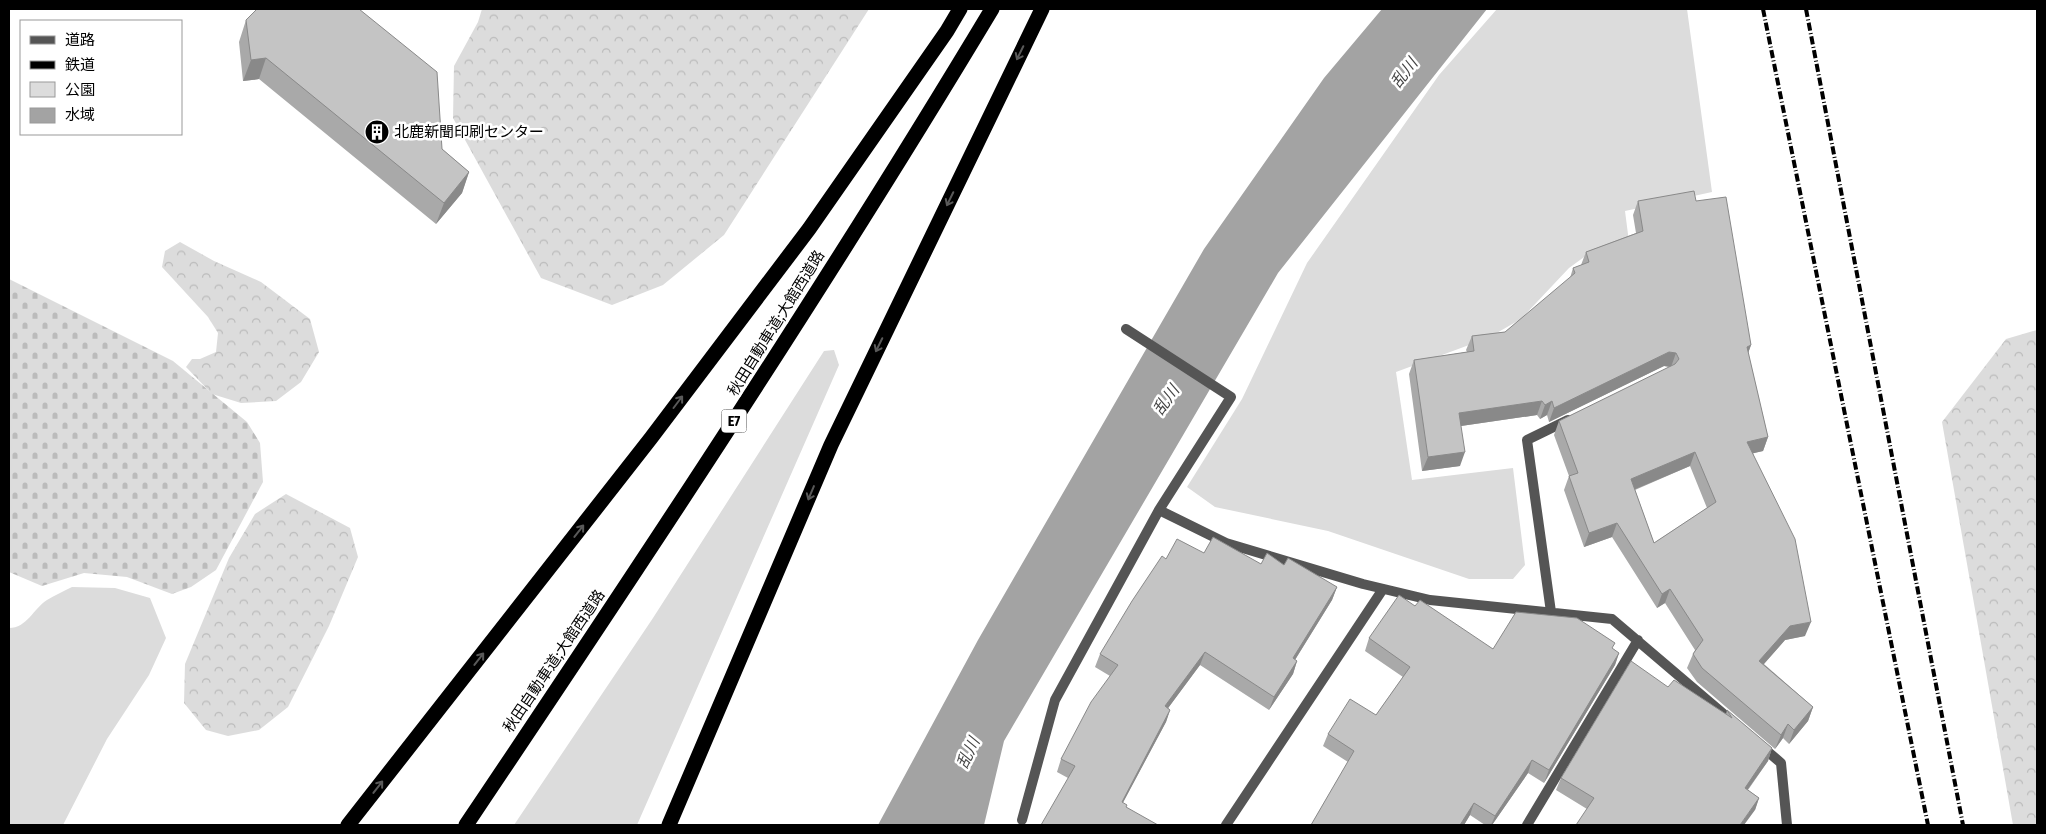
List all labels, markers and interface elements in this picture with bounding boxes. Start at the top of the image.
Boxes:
legend [20,20,182,135]
text: 道路 [65,31,95,49]
one-way arrow [1015,45,1025,60]
water label: 乱川 [1387,53,1422,92]
text: 鉄道 [65,56,95,74]
text: 公園 [65,81,95,99]
text: 水域 [65,106,95,124]
building icon: 北鹿新聞印刷センター [364,119,390,145]
place label: 北鹿新聞印刷センター [394,123,544,141]
one-way arrow [945,191,954,206]
street label: 秋田自動車道;大館西道路 [724,247,828,399]
one-way arrow [874,337,883,352]
water label: 乱川 [1149,380,1184,419]
one-way arrow [673,395,683,409]
road number: E7 [722,410,746,432]
one-way arrow [805,485,815,500]
one-way arrow [573,525,584,538]
street label: 秋田自動車道;大館西道路 [500,586,608,736]
one-way arrow [473,653,484,666]
water label: 乱川 [953,733,984,772]
one-way arrow [373,781,384,794]

